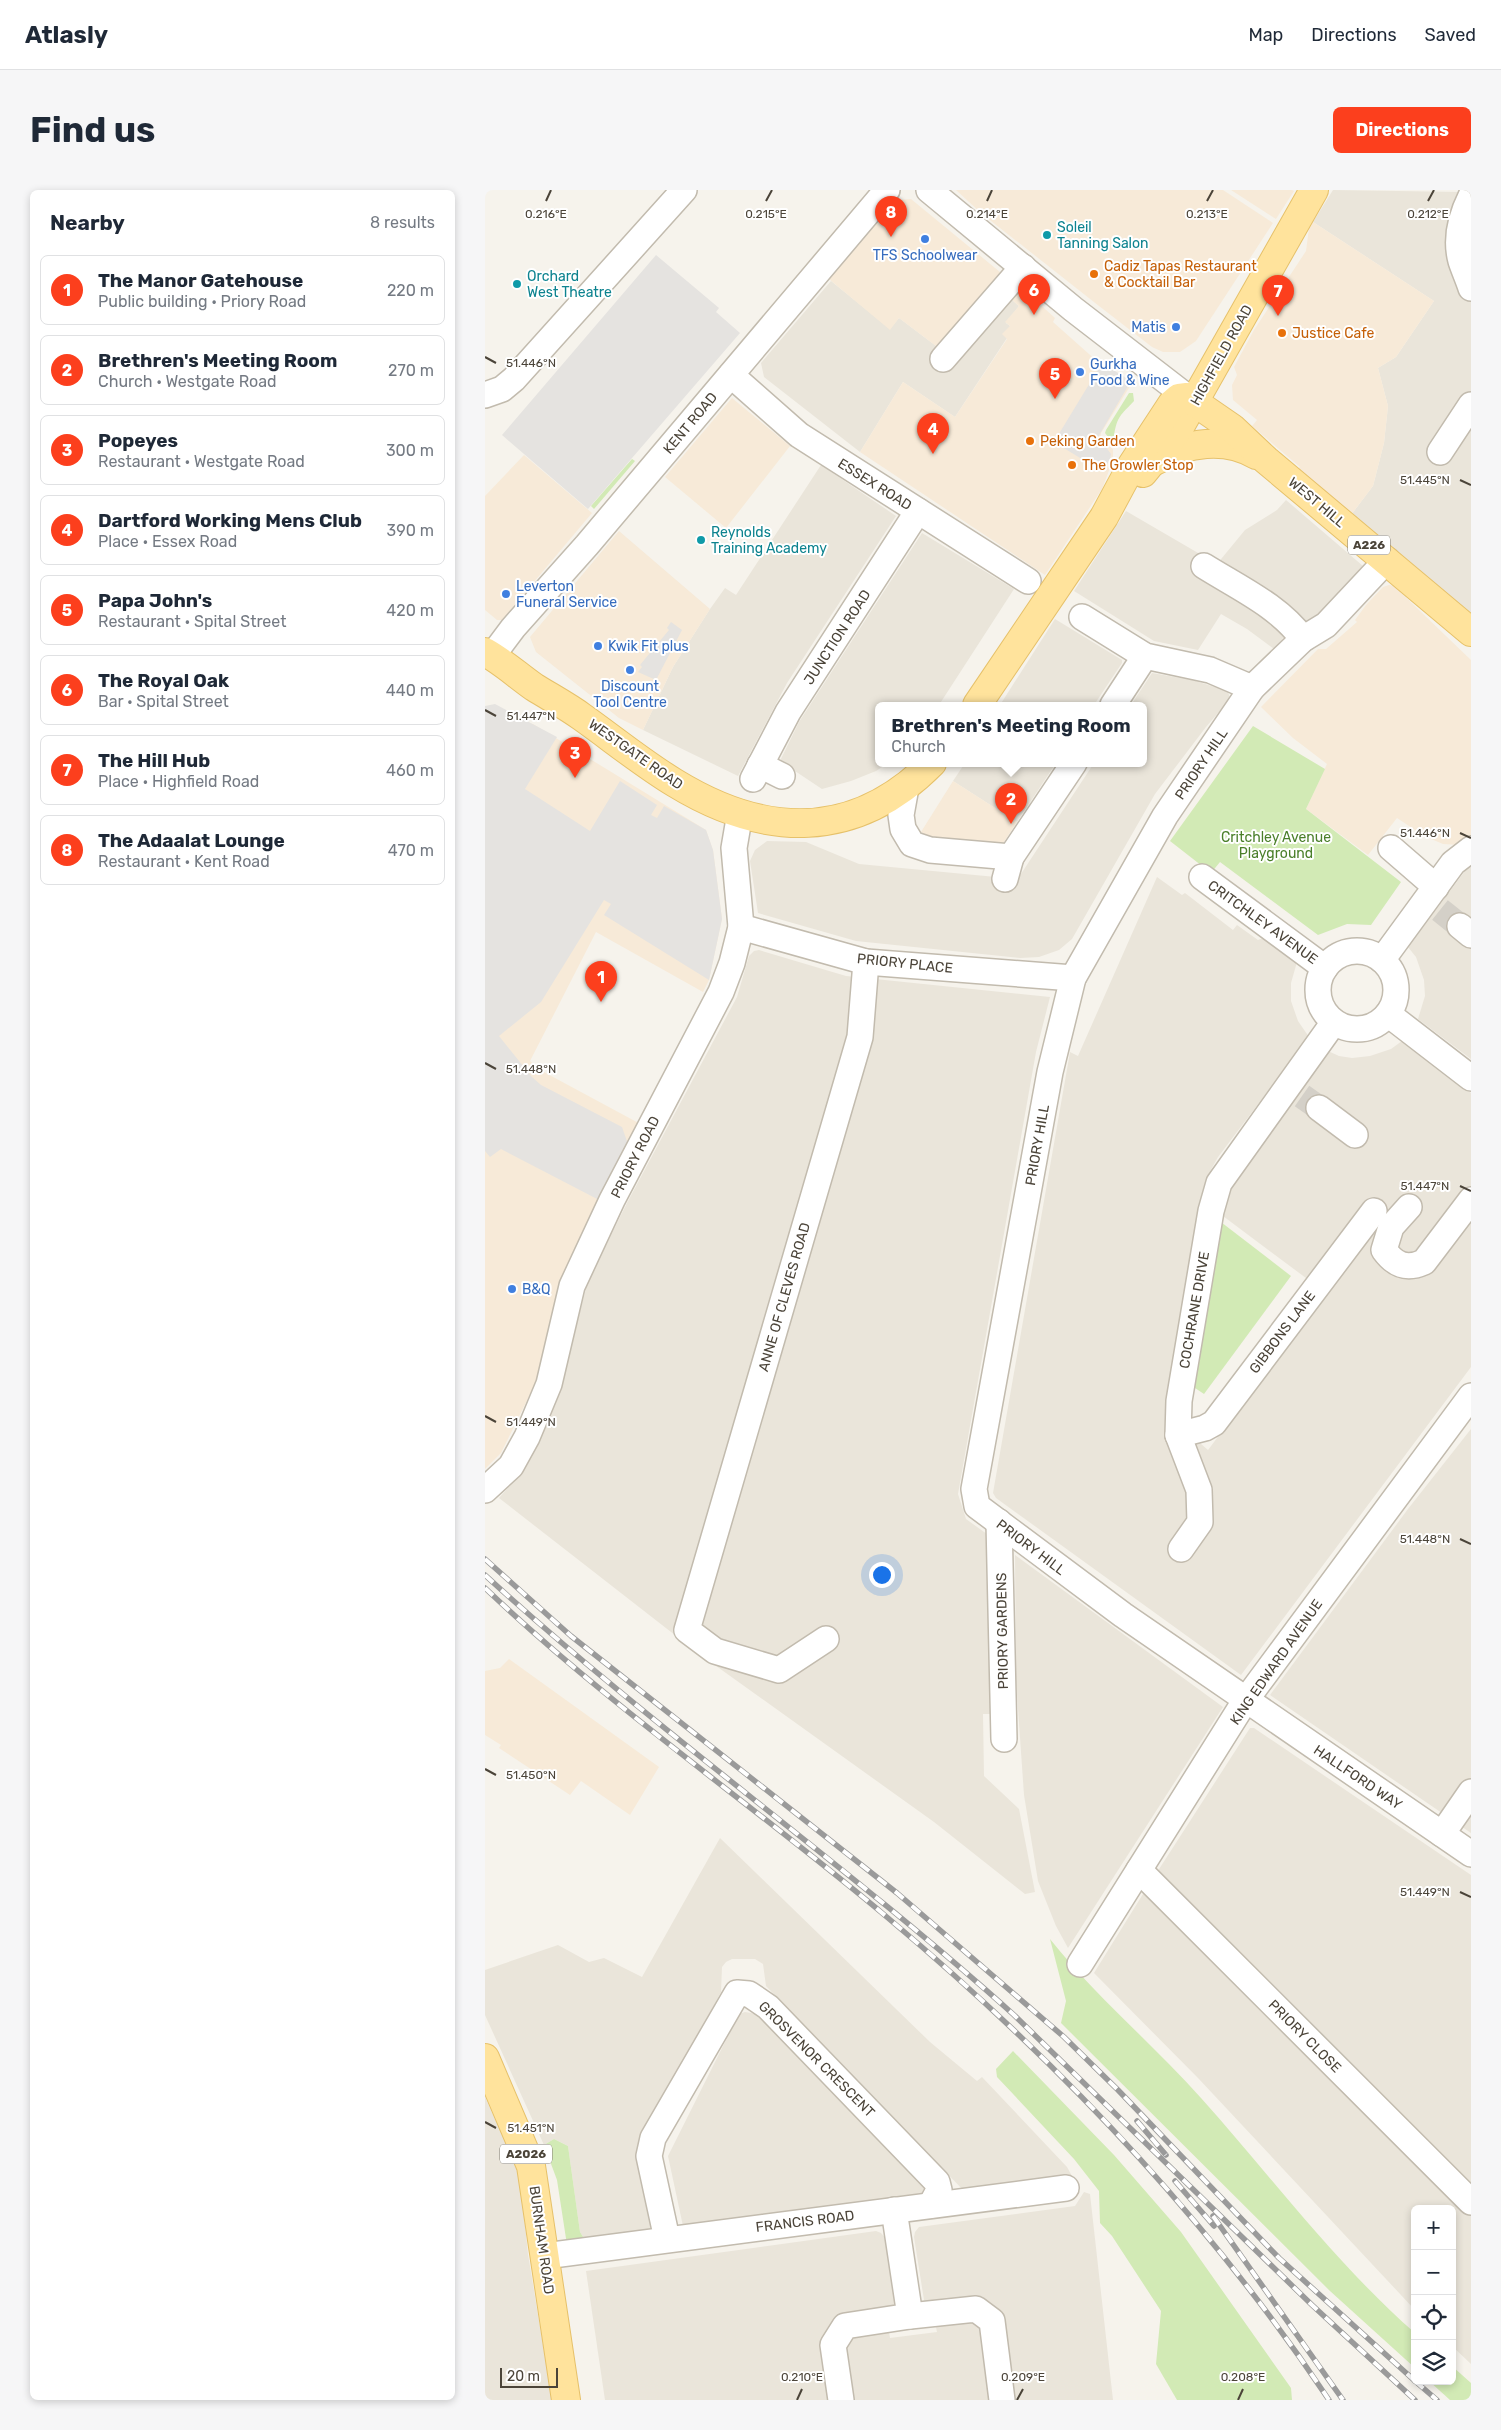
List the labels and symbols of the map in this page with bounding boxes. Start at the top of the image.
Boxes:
pin: 8 [875,196,907,237]
text: 0.216°E [525,207,567,221]
text: 0.215°E [745,207,787,221]
text: 0.214°E [966,207,1008,221]
text: 0.213°E [1186,207,1228,221]
text: 0.212°E [1407,207,1449,221]
place label: Soleil Tanning Salon [1057,219,1149,252]
marker: Soleil Tanning Salon [1041,229,1053,241]
marker: TFS Schoolwear [919,233,931,245]
place label: TFS Schoolwear [873,247,978,264]
place label: Cadiz Tapas Restaurant & Cocktail Bar [1104,258,1257,291]
place label: Orchard West Theatre [527,268,612,301]
marker: Cadiz Tapas Restaurant & Cocktail Bar [1088,268,1100,280]
pin: 6 [1018,274,1050,315]
pin: 7 [1262,275,1294,316]
marker: Orchard West Theatre [511,278,523,290]
street label: HIGHFIELD ROAD [1187,302,1256,408]
place label: Matis [1131,319,1166,336]
marker: Matis [1170,321,1182,333]
place label: Justice Cafe [1292,325,1374,342]
marker: Justice Cafe [1276,327,1288,339]
text: 51.446°N [506,356,556,370]
place label: Gurkha Food & Wine [1090,356,1170,389]
pin: 5 [1039,358,1071,399]
marker: Gurkha Food & Wine [1074,366,1086,378]
street label: KENT ROAD [660,389,721,458]
pin: 4 [917,413,949,454]
place label: Peking Garden [1040,433,1135,450]
marker: Peking Garden [1024,435,1036,447]
street label: ESSEX ROAD [835,455,915,514]
place label: The Growler Stop [1082,457,1194,474]
marker: The Growler Stop [1066,459,1078,471]
text: 51.445°N [1400,473,1450,487]
street label: WEST HILL [1285,474,1349,531]
place label: Reynolds Training Academy [711,524,827,557]
marker: Reynolds Training Academy [695,534,707,546]
road number: A226 [1348,536,1390,554]
place label: Leverton Funeral Service [516,578,617,611]
street label: JUNCTION ROAD [800,587,874,688]
marker: Leverton Funeral Service [500,588,512,600]
place label: Kwik Fit plus [608,638,689,655]
marker: Kwik Fit plus [592,640,604,652]
marker: Discount Tool Centre [624,664,636,676]
place label: Discount Tool Centre [593,678,667,711]
text: 51.447°N [507,709,555,723]
street label: WESTGATE ROAD [585,716,686,793]
street label: PRIORY HILL [1171,725,1231,803]
pin: 3 [559,737,591,778]
pin: 2 [995,783,1027,824]
text: 51.446°N [1400,826,1450,840]
park label: Critchley Avenue Playground [1221,829,1331,862]
street label: CRITCHLEY AVENUE [1204,877,1321,968]
street label: PRIORY PLACE [856,950,954,977]
pin: 1 [585,961,617,1002]
text: 51.448°N [506,1062,556,1076]
street label: PRIORY HILL [1022,1103,1053,1187]
street label: PRIORY ROAD [607,1113,663,1201]
text: 51.447°N [1401,1179,1449,1193]
street label: ANNE OF CLEVES ROAD [755,1221,814,1374]
street label: COCHRANE DRIVE [1176,1250,1213,1370]
place label: B&Q [522,1281,551,1298]
marker: B&Q [506,1283,518,1295]
street label: GIBBONS LANE [1246,1288,1319,1377]
text: 51.449°N [506,1415,556,1429]
street label: PRIORY HILL [993,1516,1069,1579]
text: 51.448°N [1400,1532,1450,1546]
your location [869,1562,895,1588]
street label: PRIORY GARDENS [993,1572,1012,1690]
street label: KING EDWARD AVENUE [1227,1596,1326,1728]
street label: HALLFORD WAY [1310,1742,1405,1813]
text: 51.450°N [506,1768,556,1782]
text: 51.449°N [1400,1885,1450,1899]
street label: PRIORY CLOSE [1265,1996,1345,2076]
street label: GROSVENOR CRESCENT [755,1998,878,2121]
text: 51.451°N [507,2121,555,2135]
road number: A2026 [500,2145,552,2164]
street label: BURNHAM ROAD [525,2185,558,2295]
street label: FRANCIS ROAD [755,2207,855,2236]
scale bar [500,2365,557,2388]
text: 0.210°E [781,2370,823,2384]
text: 0.209°E [1001,2370,1045,2384]
text: 0.208°E [1221,2370,1265,2384]

